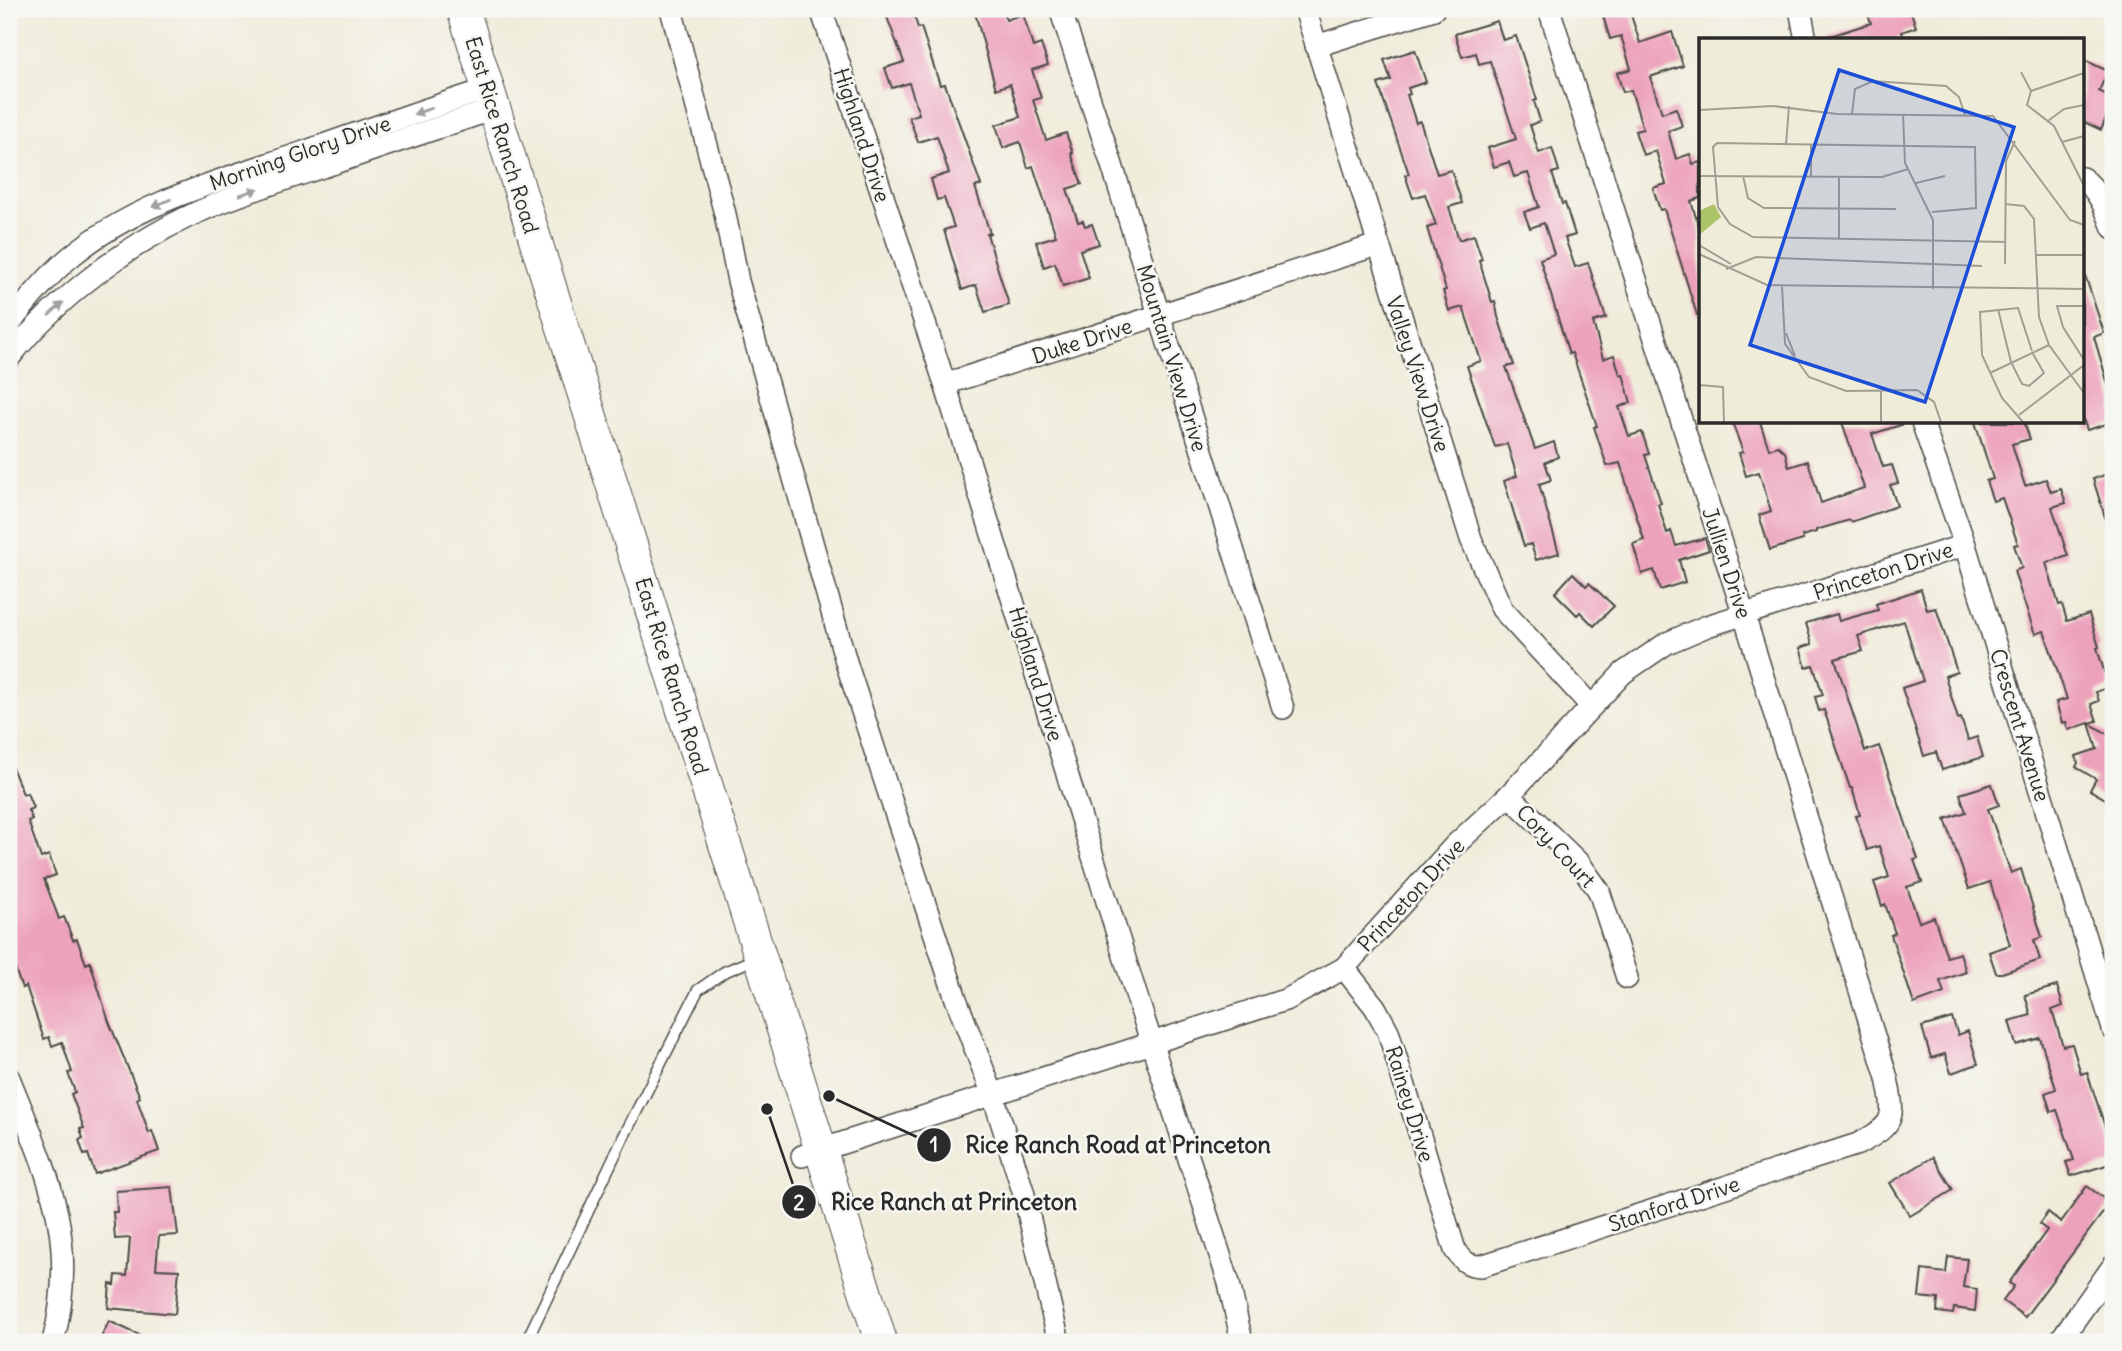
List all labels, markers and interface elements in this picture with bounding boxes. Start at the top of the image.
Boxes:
street label: East Rice Ranch Road [459,33,545,237]
inset map [1699,38,2084,424]
street label: Highland Drive [828,64,896,206]
one-way arrow [412,106,433,117]
street label: Morning Glory Drive [206,109,394,197]
one-way arrow [239,186,260,197]
one-way arrow [152,198,173,209]
street label: Mountain View Drive [1131,261,1213,455]
street label: Valley View Drive [1380,293,1456,455]
one-way arrow [47,301,64,317]
street label: Duke Drive [1029,312,1135,370]
street label: Jullien Drive [1696,504,1758,622]
street label: Princeton Drive [1810,536,1956,606]
street label: East Rice Ranch Road [629,574,715,778]
street label: Highland Drive [1003,603,1069,745]
street label: Crescent Avenue [1984,645,2056,805]
street label: Cory Court [1511,799,1601,893]
street label: Princeton Drive [1352,833,1470,957]
street label: Rainey Drive [1380,1043,1440,1165]
callout: Rice Ranch Road at Princeton [916,1123,1285,1167]
text: Rice Ranch Road at Princeton [965,1130,1271,1159]
text: 1 [930,1131,938,1158]
street label: Stanford Drive [1605,1170,1743,1238]
callout: Rice Ranch at Princeton [781,1180,1091,1224]
text: Rice Ranch at Princeton [831,1187,1077,1216]
text: 2 [793,1189,805,1216]

